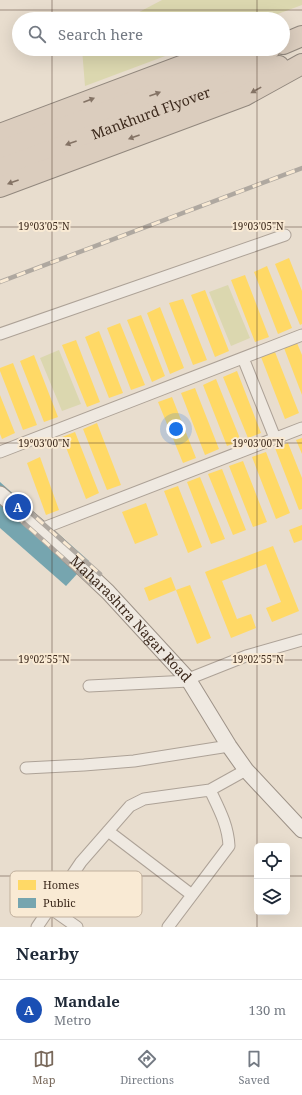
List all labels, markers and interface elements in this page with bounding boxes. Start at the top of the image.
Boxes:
search box [12,12,290,56]
icon: search [26,23,48,45]
text: Search here [58,24,143,44]
street label: Mankhurd Flyover [89,82,213,143]
one-way arrow [250,87,261,93]
one-way arrow [149,90,161,96]
one-way arrow [83,97,95,103]
one-way arrow [128,134,140,140]
one-way arrow [64,140,76,146]
one-way arrow [6,180,18,186]
text: 19°03'05"N [18,219,70,233]
text: 19°03'05"N [232,219,284,233]
your location [166,419,186,439]
text: 19°03'00"N [18,436,70,450]
text: 19°03'00"N [232,436,284,450]
pin: A [5,492,31,522]
street label: Maharashtra Nagar Road [66,551,196,686]
text: 19°02'55"N [18,652,70,666]
text: 19°02'55"N [232,652,284,666]
map controls [254,843,290,915]
button: locate [254,843,290,879]
legend [10,871,142,917]
text: Homes [43,877,79,892]
button: layers [254,879,290,915]
text: Public [43,895,76,910]
text: Nearby [16,942,79,965]
text: Mandale [54,991,120,1011]
text: A [24,1001,34,1019]
text: 130 m [249,1001,286,1019]
text: Metro [54,1011,91,1029]
tab: Map [32,1048,56,1087]
tab: Directions [120,1048,174,1087]
tab: Saved [239,1048,270,1087]

